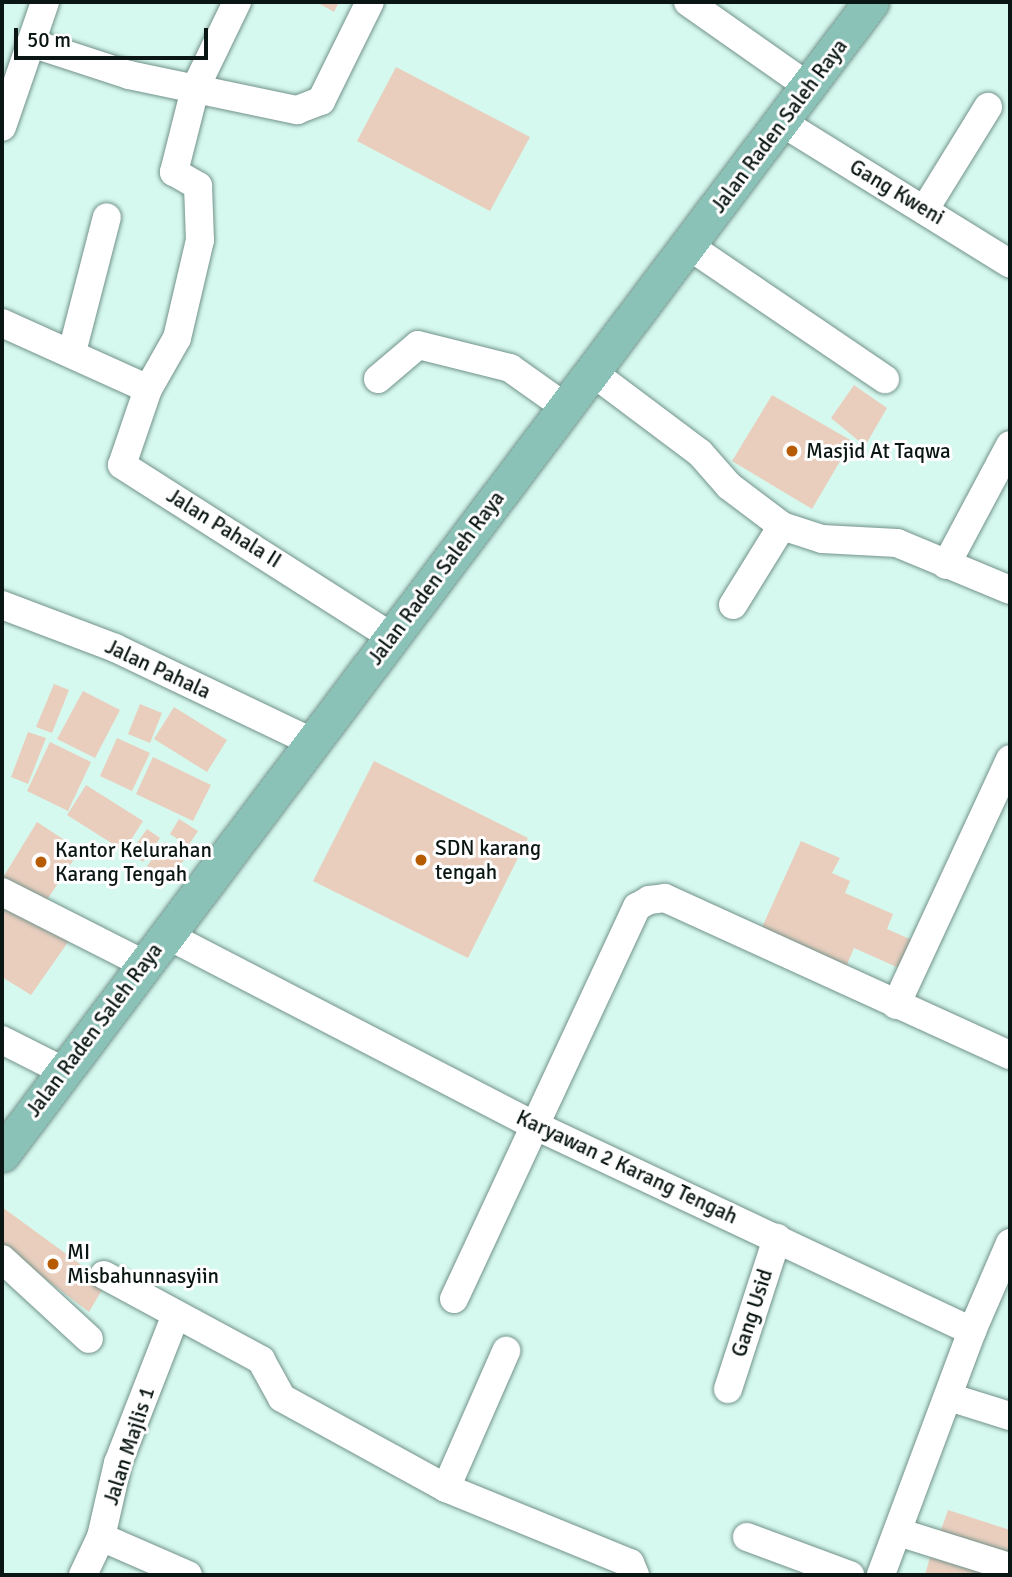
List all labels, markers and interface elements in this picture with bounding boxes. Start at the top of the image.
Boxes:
scale bar [18,14,212,58]
text: 50 m [27,27,71,53]
street label: Jalan Raden Saleh Raya [705,34,853,218]
street label: Gang Kweni [845,154,949,230]
place label: Masjid At Taqwa [806,438,951,464]
marker: Masjid At Taqwa [784,443,800,459]
street label: Jalan Pahala II [162,483,286,573]
street label: Jalan Raden Saleh Raya [362,486,510,670]
street label: Jalan Pahala [101,634,215,704]
place label: SDN karang tengah [435,835,541,885]
place label: Kantor Kelurahan Karang Tengah [55,837,212,887]
marker: SDN karang tengah [413,852,429,868]
marker: Kantor Kelurahan Karang Tengah [33,854,49,870]
street label: Jalan Raden Saleh Raya [20,938,168,1122]
street label: Karyawan 2 Karang Tengah [512,1105,742,1229]
place label: MI Misbahunnasyiin [67,1239,219,1289]
marker: MI Misbahunnasyiin [45,1256,61,1272]
street label: Gang Usid [726,1266,778,1360]
street label: Jalan Majlis 1 [98,1384,160,1508]

